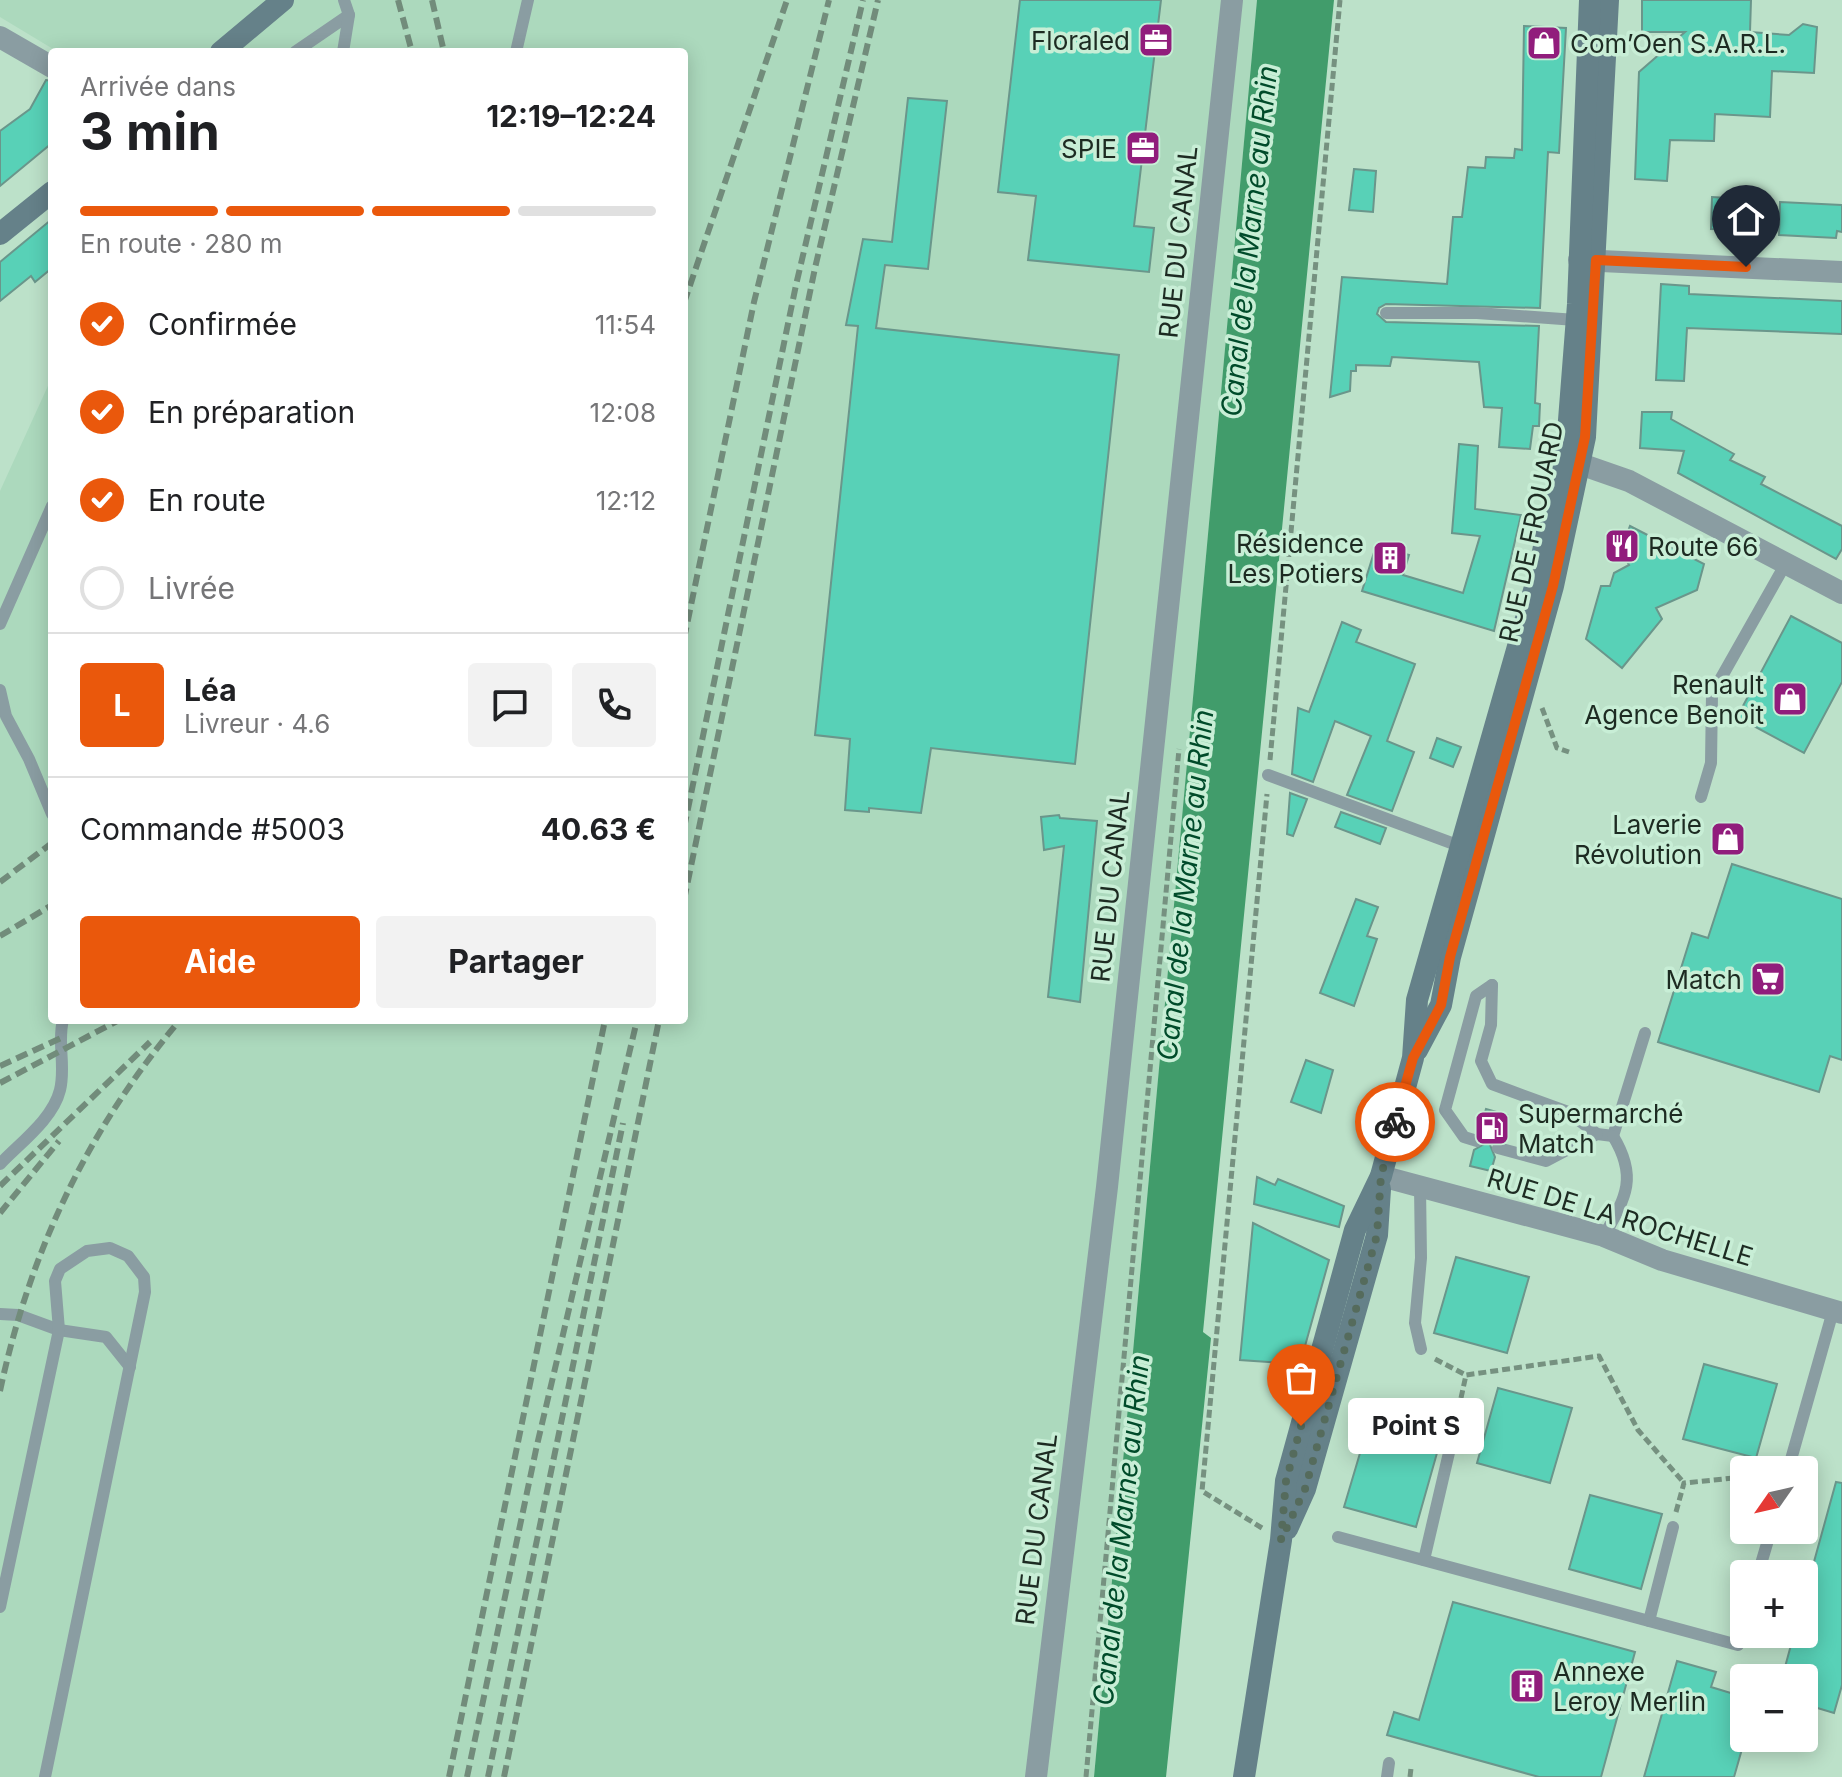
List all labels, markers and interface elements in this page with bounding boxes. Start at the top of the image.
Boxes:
office icon: Floraled [1137,21,1175,59]
shop icon: Com’Oen S.A.R.L. [1525,24,1563,62]
place label: Floraled [1031,25,1130,56]
place label: Com’Oen S.A.R.L. [1570,28,1786,59]
water label: Canal de la Marne au Rhin [1214,64,1284,418]
text: Arrivée dans [80,71,236,102]
text: 12:19–12:24 [486,98,656,134]
text: 3 min [80,100,220,163]
office icon: SPIE [1124,129,1162,167]
place label: SPIE [1061,133,1117,164]
street label: RUE DU CANAL [1152,144,1204,340]
pin [1712,185,1780,267]
icon: home [1724,197,1768,241]
text: En route · 280 m [80,228,283,259]
icon: check [80,302,124,346]
text: Confirmée [148,306,297,342]
text: 11:54 [595,309,656,340]
icon: check [80,390,124,434]
text: En préparation [148,394,355,430]
text: 12:08 [590,397,656,428]
street label: RUE DE FROUARD [1492,419,1570,645]
icon: check [80,478,124,522]
text: En route [148,482,266,518]
text: 12:12 [596,485,656,516]
restaurant icon: Route 66 [1603,527,1641,565]
place label: Résidence Les Potiers [1228,528,1364,589]
place label: Route 66 [1648,531,1758,562]
building icon: Résidence Les Potiers [1371,539,1409,577]
text: Livrée [148,570,235,606]
button: chat [468,663,552,747]
button: phone [572,663,656,747]
place label: Renault Agence Benoit [1584,669,1764,730]
text: Léa [184,672,237,708]
shop icon: Renault Agence Benoit [1771,680,1809,718]
text: L [114,687,130,723]
text: Livreur · 4.6 [184,708,330,739]
water label: Canal de la Marne au Rhin [1150,708,1220,1062]
street label: RUE DU CANAL [1084,788,1136,984]
place label: Laverie Révolution [1574,809,1702,870]
text: Commande #5003 [80,811,345,847]
text: 40.63 € [541,811,656,847]
shop icon: Laverie Révolution [1709,820,1747,858]
button: Aide [80,916,360,1008]
button: Partager [376,916,656,1008]
supermarket icon: Match [1749,960,1787,998]
place label: Match [1665,964,1742,995]
courier [1355,1082,1435,1162]
place label: Supermarché Match [1518,1098,1683,1159]
icon: bike [1373,1100,1417,1144]
fuel station icon: Supermarché Match [1473,1109,1511,1147]
street label: RUE DE LA ROCHELLE [1483,1162,1757,1272]
pin [1267,1344,1335,1426]
water label: Canal de la Marne au Rhin [1086,1353,1156,1707]
icon: bag [1279,1356,1323,1400]
callout: Point S [1349,1398,1485,1454]
text: Point S [1372,1410,1460,1441]
street label: RUE DU CANAL [1009,1431,1063,1627]
north arrow [1730,1456,1818,1544]
map controls [1730,1456,1818,1752]
button: + [1730,1560,1818,1648]
place label: Annexe Leroy Merlin [1553,1656,1706,1717]
button: − [1730,1664,1818,1752]
building icon: Annexe Leroy Merlin [1508,1667,1546,1705]

